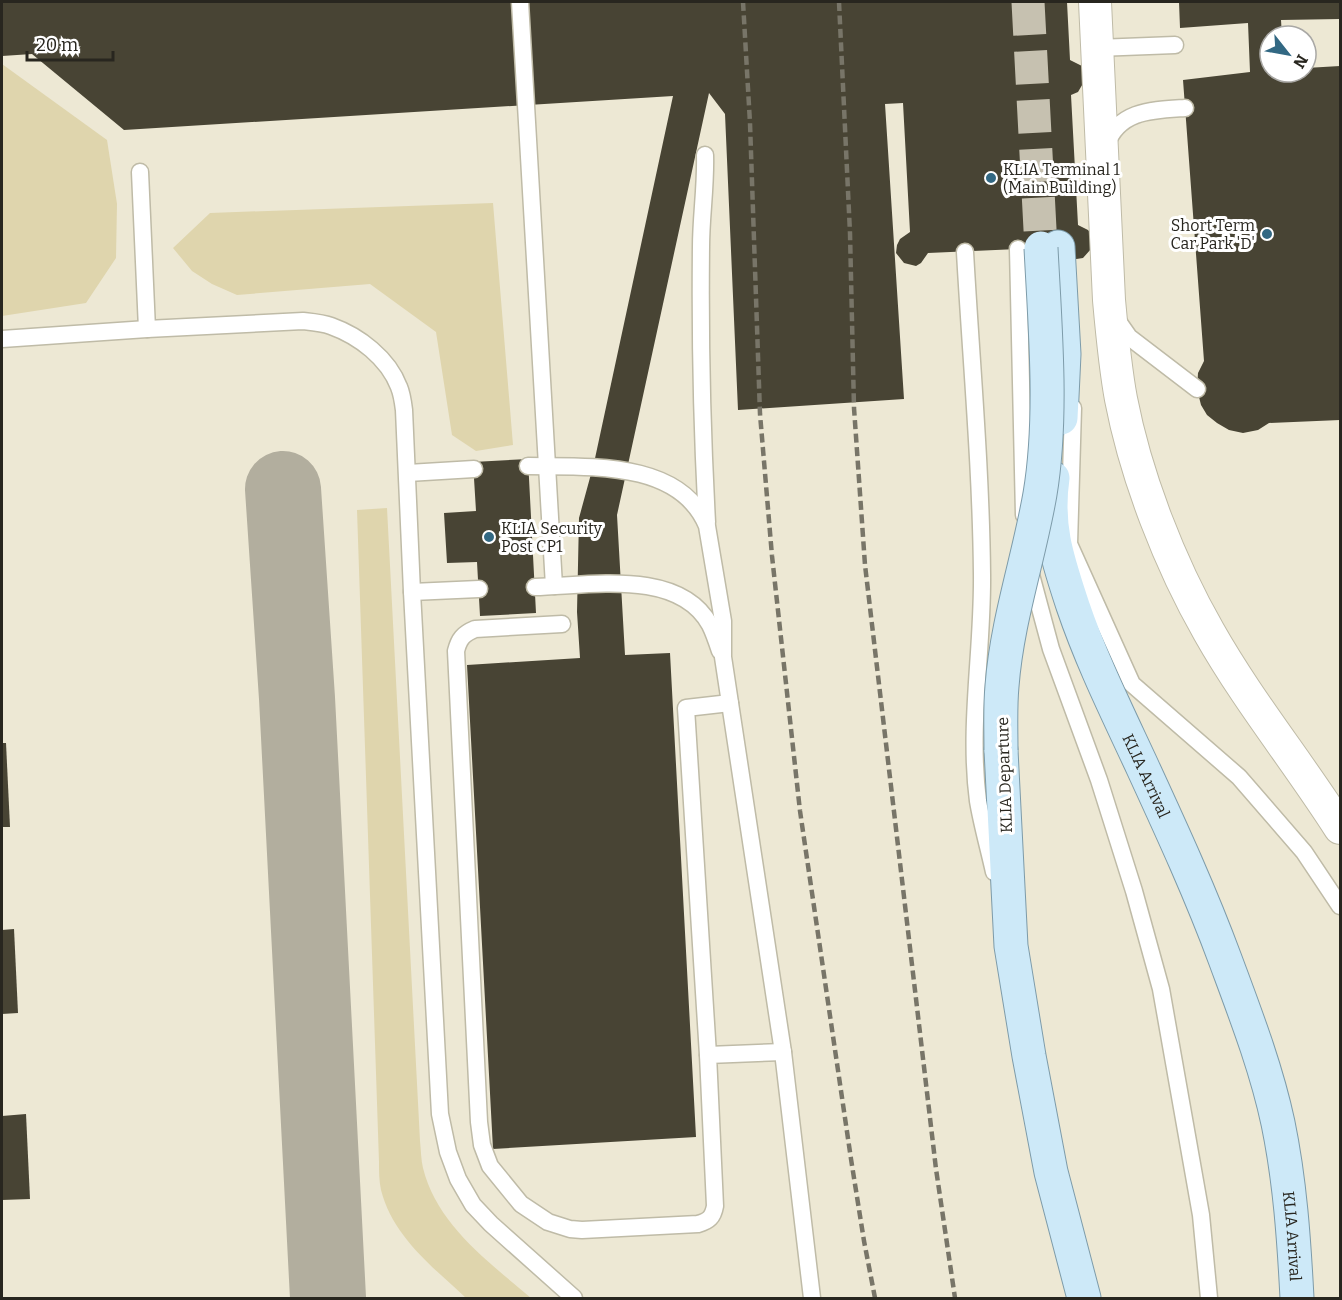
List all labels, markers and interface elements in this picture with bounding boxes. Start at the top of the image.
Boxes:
scale bar [27,24,112,62]
north arrow [1258,24,1318,84]
text: 20 m [36,34,78,56]
text: N [1289,51,1312,72]
place label: KLIA Terminal 1 (Main Building) [1003,160,1120,197]
marker: KLIA Terminal 1 (Main Building) [984,171,998,185]
place label: Short Term Car Park 'D' [1170,216,1255,253]
marker: Short Term Car Park 'D' [1260,227,1274,241]
place label: KLIA Security Post CP1 [501,519,603,556]
marker: KLIA Security Post CP1 [482,530,496,544]
street label: KLIA Departure [993,717,1016,833]
street label: KLIA Arrival [1118,731,1174,821]
street label: KLIA Arrival [1279,1190,1305,1282]

